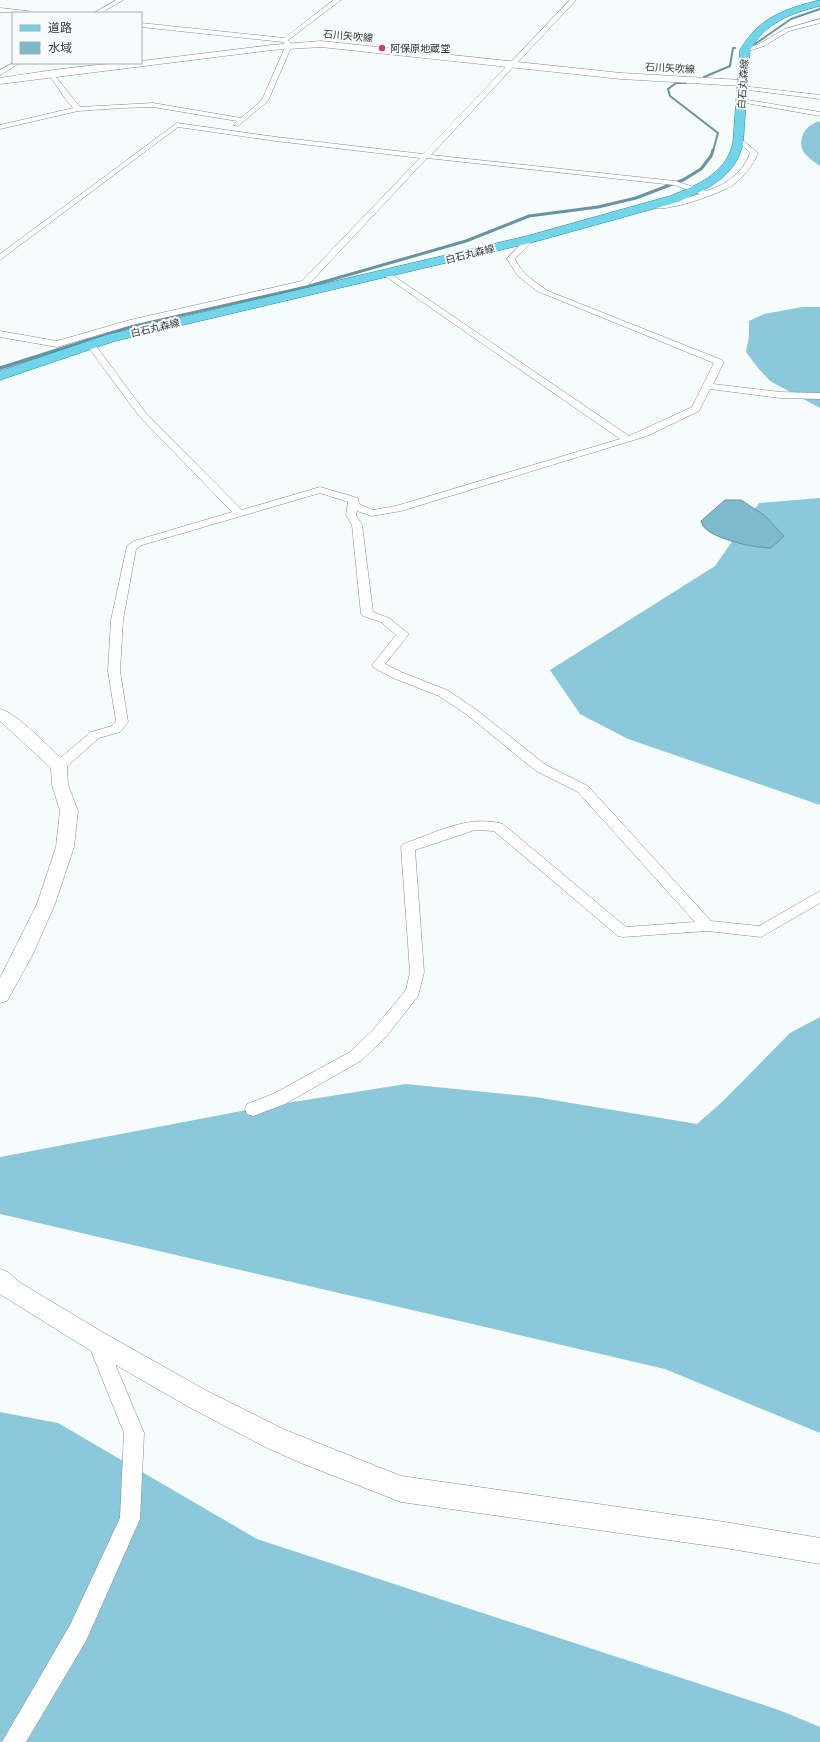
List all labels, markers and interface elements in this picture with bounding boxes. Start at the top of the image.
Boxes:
legend [12,12,142,64]
text: 道路 [48,19,72,36]
street label: 石川矢吹線 [322,26,374,46]
text: 水域 [48,39,72,56]
place label: 阿保原地蔵堂 [390,41,450,56]
marker: 阿保原地蔵堂 [377,43,387,53]
street label: 石川矢吹線 [645,59,695,77]
street label: 白石丸森線 [734,59,752,109]
street label: 白石丸森線 [444,241,496,267]
street label: 白石丸森線 [129,315,181,341]

